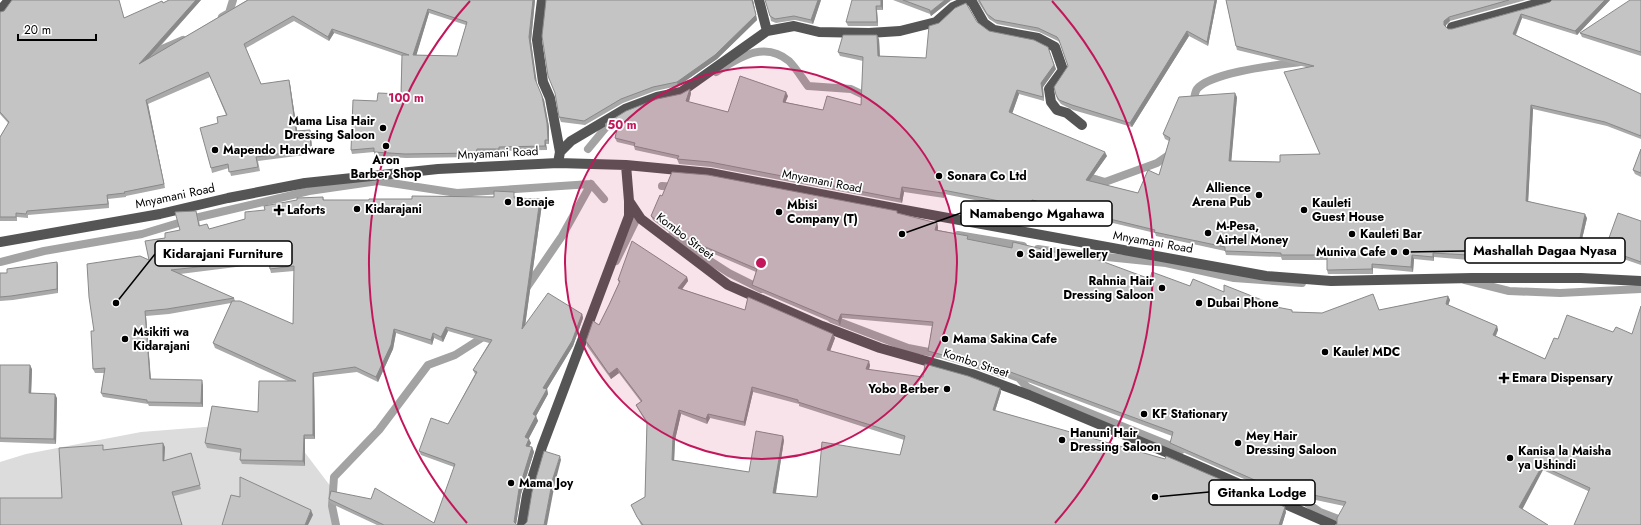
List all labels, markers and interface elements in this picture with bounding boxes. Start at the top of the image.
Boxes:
scale bar [18,16,96,42]
text: 20 m [24,21,51,39]
text: 100 m [388,89,424,107]
place label: Mama Lisa Hair Dressing Saloon [284,112,375,144]
text: 50 m [607,116,637,134]
marker: Mama Lisa Hair Dressing Saloon [378,123,388,133]
place label: Mapendo Hardware [223,141,335,159]
marker: Aron Barber Shop [381,141,391,151]
street label: Mnyamani Road [457,142,539,164]
marker: Mapendo Hardware [210,145,220,155]
place label: Aron Barber Shop [351,151,422,183]
street label: Mnyamani Road [780,164,864,198]
place label: Sonara Co Ltd [947,167,1027,185]
marker: Sonara Co Ltd [934,171,944,181]
street label: Mnyamani Road [133,179,217,213]
place label: Allience Arena Pub [1191,179,1252,211]
marker: Allience Arena Pub [1254,190,1264,200]
place label: Bonaje [516,193,555,211]
place label: Kauleti Guest House [1312,194,1384,226]
place label: Mbisi Company (T) [787,196,858,228]
marker: Bonaje [503,197,513,207]
place label: Kidarajani [365,200,422,218]
place label: Laforts [287,201,326,219]
callout: Namabengo Mgahawa [961,201,1112,226]
marker: Kidarajani [352,204,362,214]
text: Namabengo Mgahawa [969,204,1105,223]
marker: Laforts [274,205,284,215]
marker: Kauleti Guest House [1299,205,1309,215]
marker: Mbisi Company (T) [774,207,784,217]
street label: Kombo Street [652,208,718,264]
place label: M-Pesa, Airtel Money [1215,217,1289,249]
place label: Kauleti Bar [1360,225,1422,243]
street label: Mnyamani Road [1112,226,1194,258]
marker: M-Pesa, Airtel Money [1203,228,1213,238]
marker: Kauleti Bar [1347,229,1357,239]
callout: Mashallah Dagaa Nyasa [1465,238,1625,263]
callout: Kidarajani Furniture [155,241,292,266]
text: Mashallah Dagaa Nyasa [1473,241,1617,260]
place label: Muniva Cafe [1316,243,1386,261]
text: Kidarajani Furniture [163,244,284,263]
place label: Said Jewellery [1028,245,1108,263]
marker: Muniva Cafe [1389,247,1399,257]
marker: Said Jewellery [1015,249,1025,259]
centre of rings [754,256,768,270]
place label: Rahnia Hair Dressing Saloon [1063,272,1154,304]
marker: Rahnia Hair Dressing Saloon [1157,283,1167,293]
place label: Dubai Phone [1207,294,1279,312]
marker: Dubai Phone [1194,298,1204,308]
place label: Msikiti wa Kidarajani [133,323,190,355]
place label: Mama Sakina Cafe [953,330,1057,348]
marker: Msikiti wa Kidarajani [120,334,130,344]
marker: Mama Sakina Cafe [940,334,950,344]
place label: Kaulet MDC [1333,343,1400,361]
street label: Kombo Street [941,344,1011,382]
marker: Kaulet MDC [1320,347,1330,357]
place label: Emara Dispensary [1512,369,1614,387]
marker: Emara Dispensary [1499,373,1509,383]
place label: Yobo Berber [867,380,939,398]
marker: Yobo Berber [942,384,952,394]
place label: KF Stationary [1152,405,1228,423]
marker: KF Stationary [1139,409,1149,419]
place label: Hanuni Hair Dressing Saloon [1070,424,1161,456]
place label: Mey Hair Dressing Saloon [1246,427,1337,459]
marker: Hanuni Hair Dressing Saloon [1057,435,1067,445]
marker: Mey Hair Dressing Saloon [1233,438,1243,448]
place label: Kanisa la Maisha ya Ushindi [1517,442,1611,474]
marker: Kanisa la Maisha ya Ushindi [1505,453,1515,463]
place label: Mama Joy [519,474,574,492]
marker: Mama Joy [506,478,516,488]
callout: Gitanka Lodge [1209,480,1315,505]
text: Gitanka Lodge [1217,483,1307,502]

